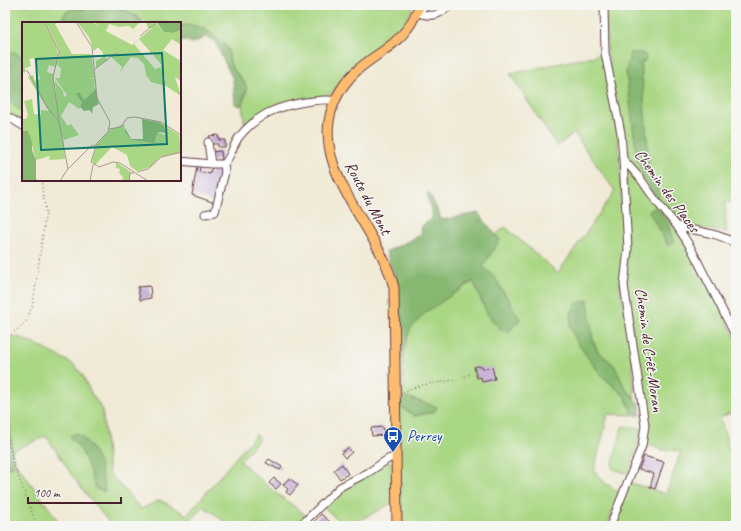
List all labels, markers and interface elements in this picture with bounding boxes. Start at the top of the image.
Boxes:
inset map [22,22,181,181]
street label: Chemin des Places [630,145,705,238]
street label: Route du Mont [340,158,396,240]
street label: Chemin de Crêt-Moran [630,287,668,414]
bus stop icon: Perrey [382,425,404,453]
place label: Perrey [407,426,443,446]
scale bar [28,479,121,505]
text: 100 m [34,485,61,501]

